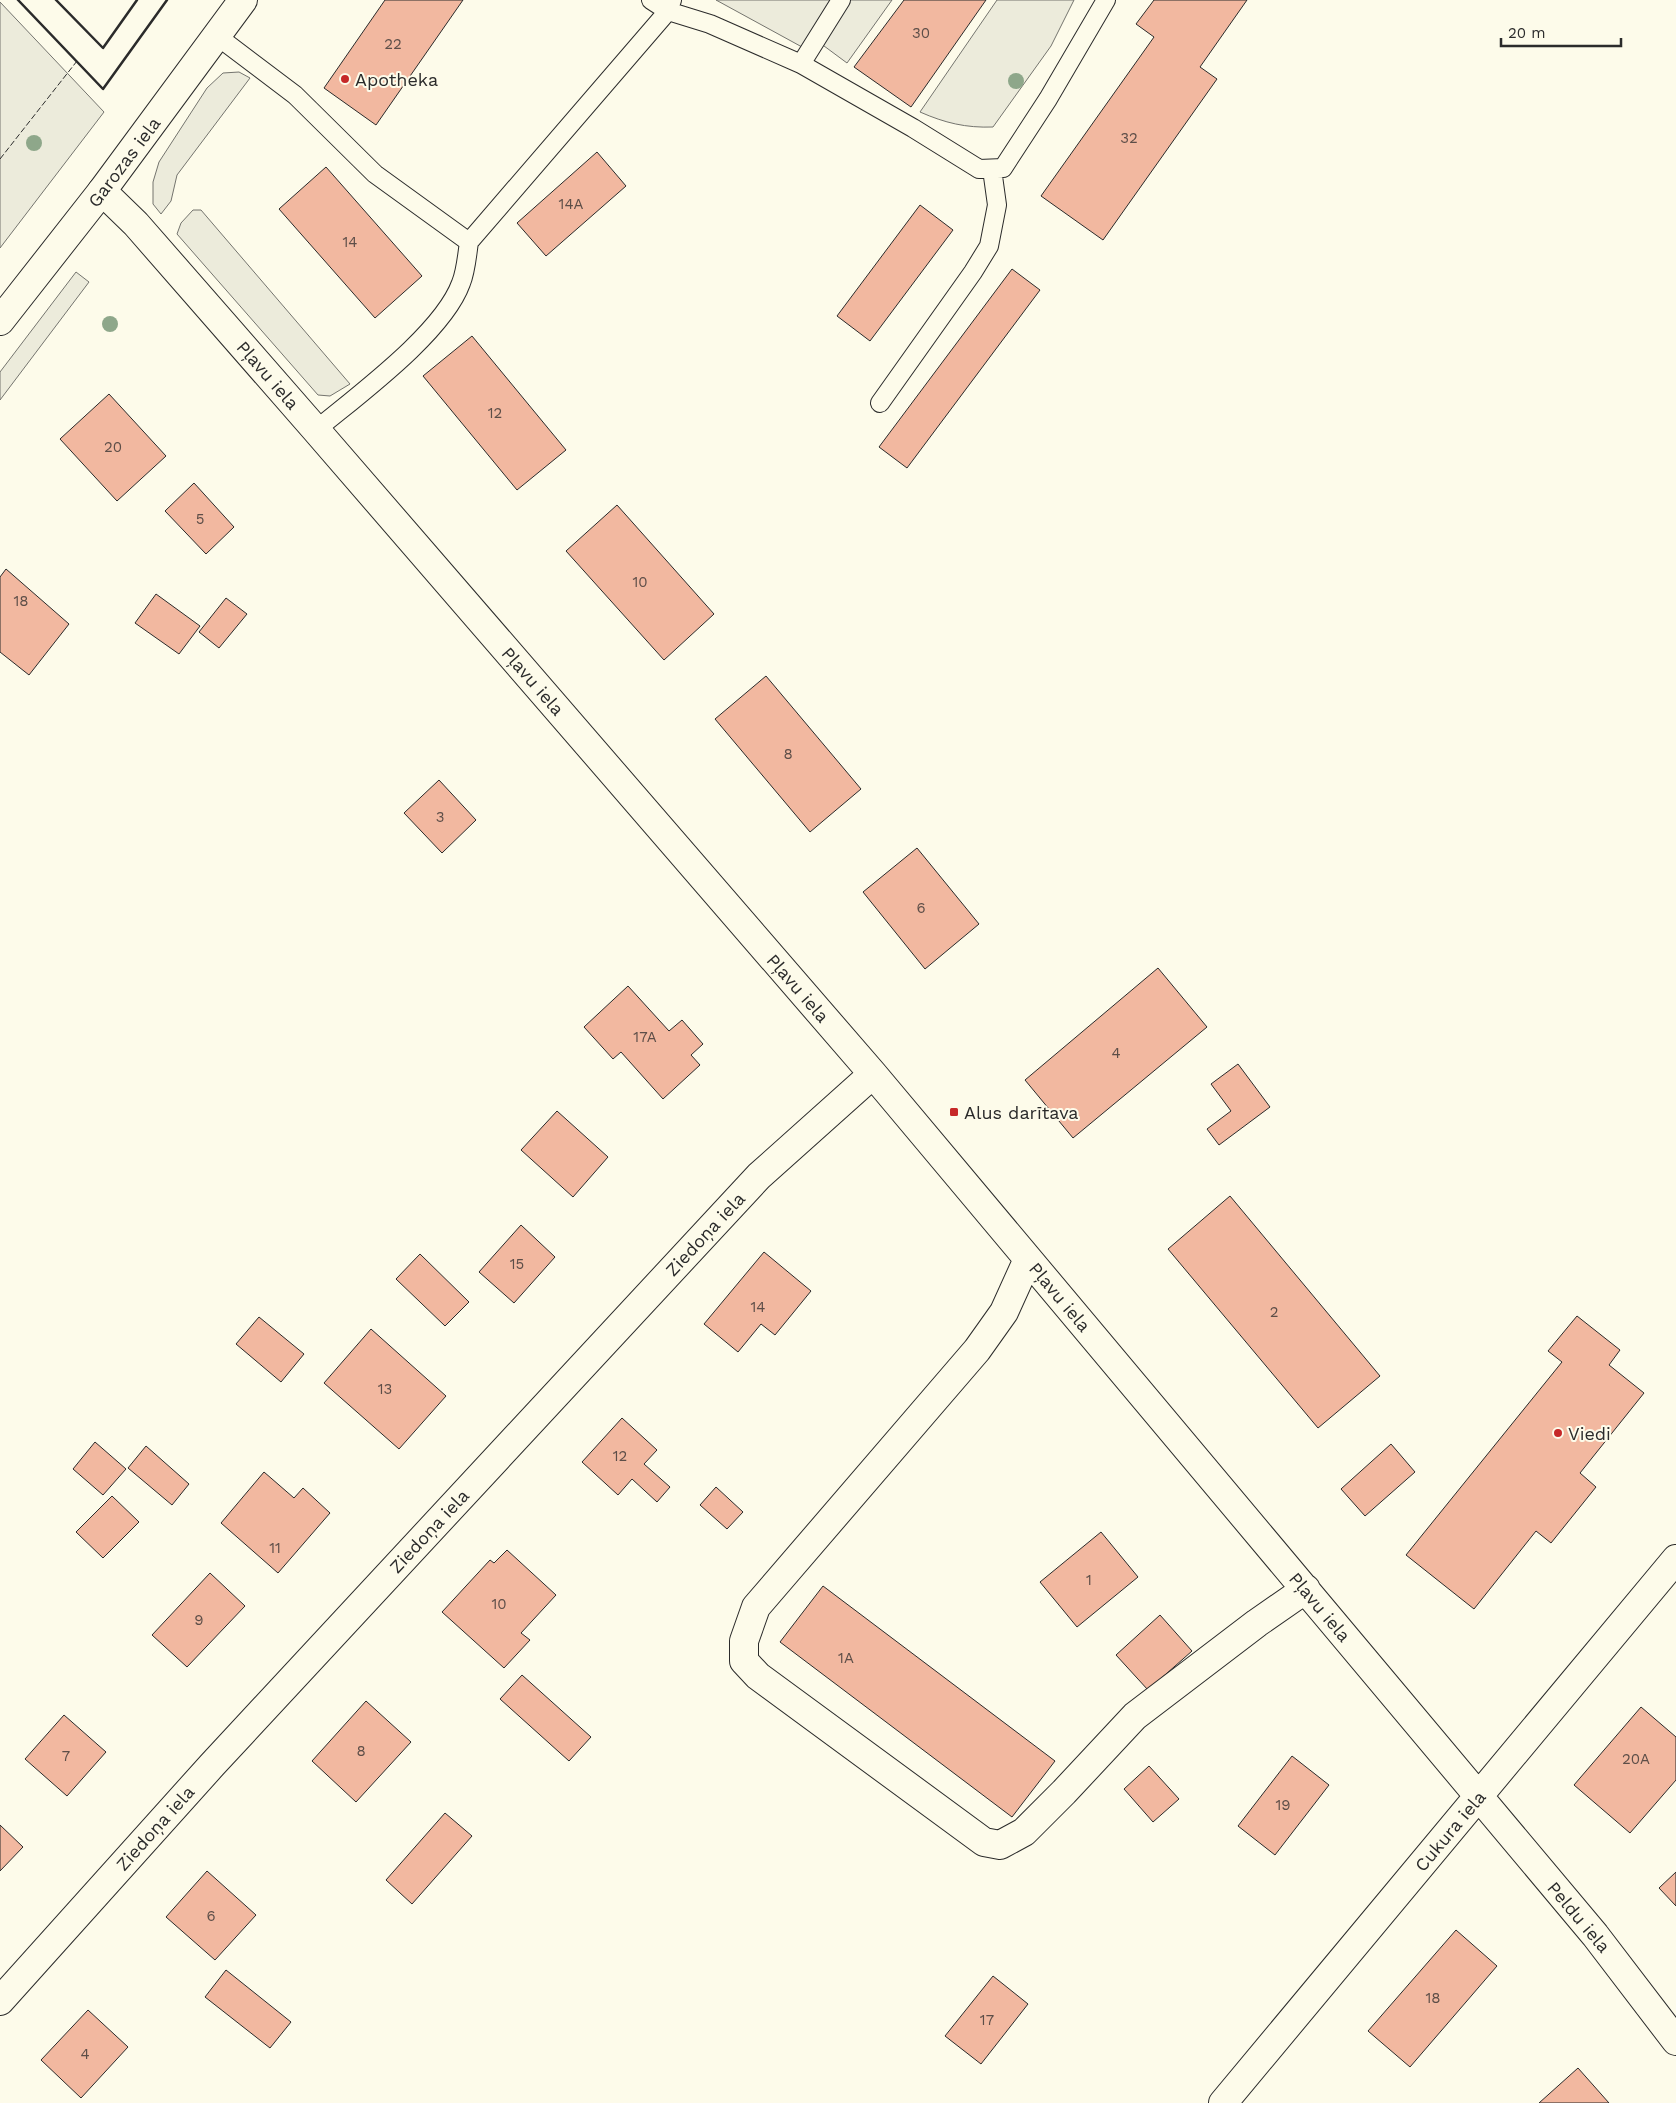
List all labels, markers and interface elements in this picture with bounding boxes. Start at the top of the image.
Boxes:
scale bar [1501,15,1621,47]
house number: 30 [912,24,930,42]
text: 20 m [1508,24,1546,42]
house number: 22 [384,35,402,53]
place label: Apotheka [355,69,438,90]
marker: Apotheka [339,73,351,85]
street label: Garozas iela [83,113,165,211]
house number: 32 [1120,129,1138,147]
house number: 14A [559,195,584,213]
house number: 14 [342,233,358,251]
street label: Pļavu iela [233,336,303,414]
house number: 12 [488,404,502,422]
house number: 20 [104,438,122,456]
house number: 5 [196,510,204,528]
house number: 10 [632,573,648,591]
house number: 18 [13,592,29,610]
street label: Pļavu iela [498,642,568,720]
house number: 8 [783,745,793,763]
house number: 3 [436,808,444,826]
house number: 6 [916,899,926,917]
street label: Pļavu iela [763,949,833,1027]
house number: 17A [633,1028,657,1046]
house number: 4 [1111,1044,1121,1062]
place label: Alus darītava [964,1102,1078,1123]
marker: Alus darītava [948,1106,960,1118]
street label: Ziedoņa iela [661,1188,749,1280]
house number: 15 [510,1255,524,1273]
street label: Pļavu iela [1025,1258,1095,1336]
house number: 14 [750,1298,766,1316]
house number: 2 [1270,1303,1278,1321]
house number: 13 [378,1380,392,1398]
place label: Viedi [1568,1423,1611,1444]
marker: Viedi [1552,1427,1564,1439]
house number: 12 [613,1447,627,1465]
street label: Ziedoņa iela [385,1485,473,1577]
house number: 11 [269,1539,281,1557]
street label: Pļavu iela [1285,1568,1355,1646]
house number: 1 [1086,1571,1092,1589]
house number: 10 [491,1595,507,1613]
house number: 9 [194,1611,204,1629]
house number: 1A [838,1649,854,1667]
house number: 8 [356,1742,366,1760]
house number: 7 [62,1747,70,1765]
house number: 20A [1622,1750,1650,1768]
street label: Ziedoņa iela [112,1781,198,1875]
street label: Cukura iela [1410,1786,1490,1876]
house number: 19 [1275,1796,1291,1814]
street label: Peldu iela [1543,1877,1615,1957]
house number: 6 [206,1907,216,1925]
house number: 18 [1425,1989,1441,2007]
house number: 17 [980,2011,994,2029]
house number: 4 [80,2045,90,2063]

